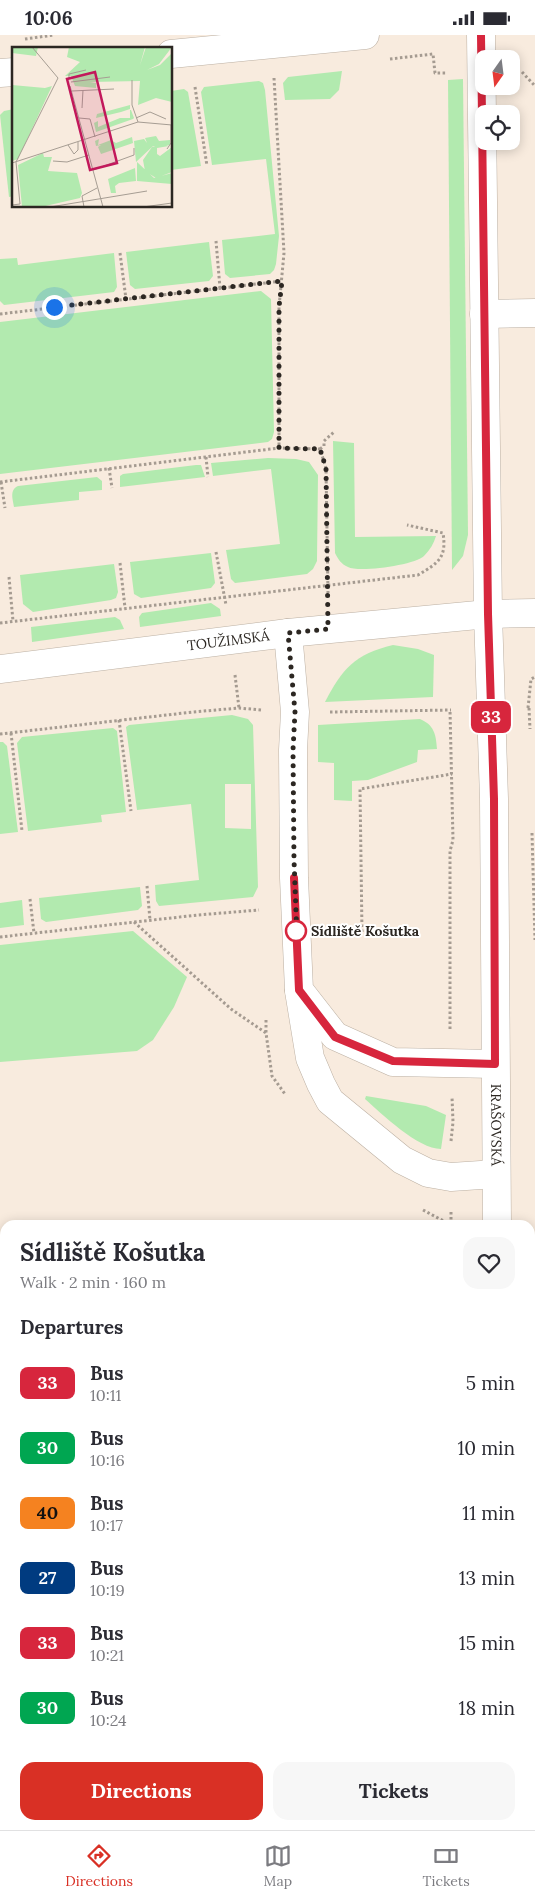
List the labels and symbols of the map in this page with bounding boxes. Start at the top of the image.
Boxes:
inset map [12,47,172,207]
north arrow [475,50,520,95]
your location [42,295,67,320]
street label: TOUŽIMSKÁ [186,626,271,655]
line badge: 33 [468,701,514,733]
marker: Sídliště Košutka [285,920,307,942]
place label: Sídliště Košutka [311,922,420,940]
street label: KRAŠOVSKÁ [487,1084,506,1166]

